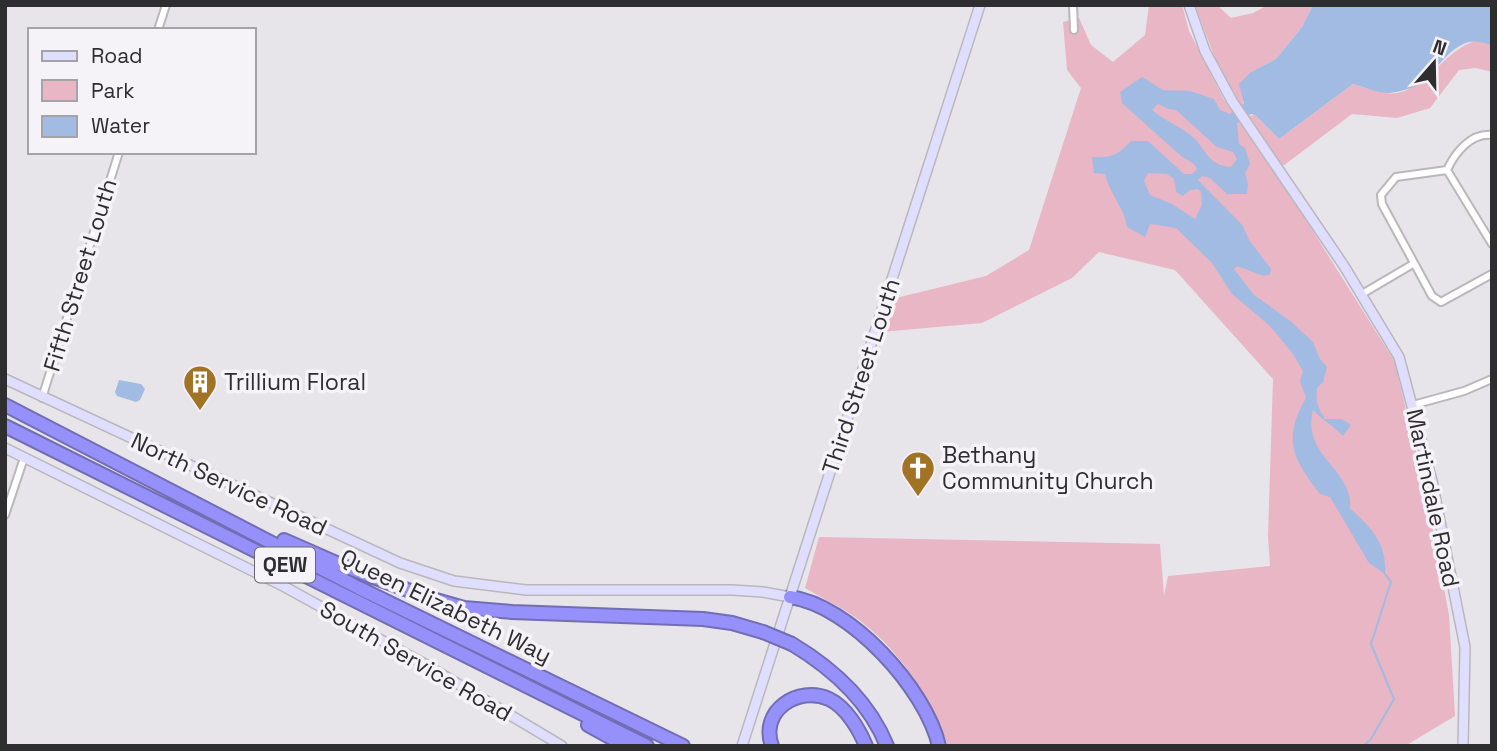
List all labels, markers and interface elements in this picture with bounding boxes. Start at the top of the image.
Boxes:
legend [28,28,256,154]
north arrow [1399,28,1469,98]
text: N [1429,34,1450,61]
text: Road [91,42,143,69]
text: Park [91,77,135,104]
text: Water [91,112,150,139]
street label: Fifth Street Louth [36,175,124,375]
street label: Third Street Louth [815,274,907,478]
building icon: Trillium Floral [181,363,219,412]
place label: Trillium Floral [224,367,366,397]
street label: Martindale Road [1399,406,1467,590]
street label: North Service Road [126,425,332,543]
place label: Bethany Community Church [942,440,1154,496]
church icon: Bethany Community Church [899,449,937,498]
street label: Queen Elizabeth Way [335,542,557,670]
road number: QEW [255,548,315,582]
street label: South Service Road [314,594,518,728]

